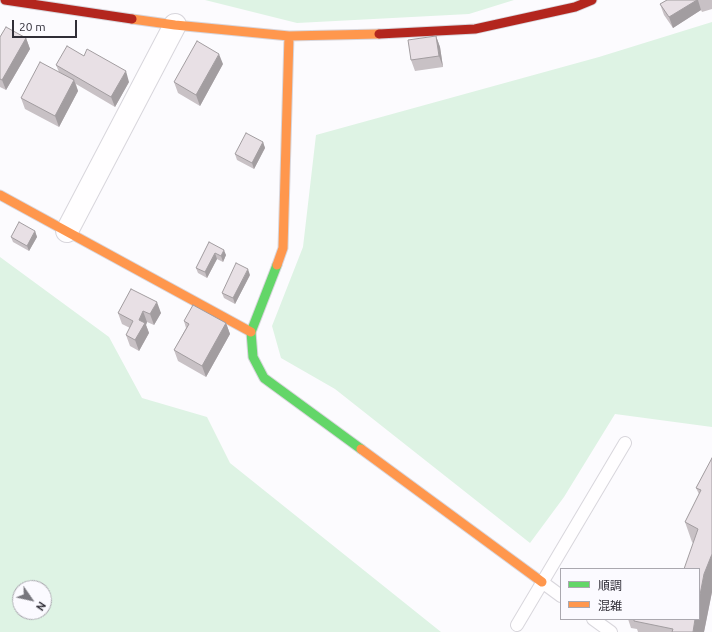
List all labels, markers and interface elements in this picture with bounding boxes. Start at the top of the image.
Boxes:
scale bar [14,12,79,38]
text: 20 m [19,20,46,33]
legend [560,568,700,620]
text: 順調 [598,579,622,592]
north arrow [12,580,52,620]
text: N [34,599,48,613]
text: 混雑 [598,599,622,612]

